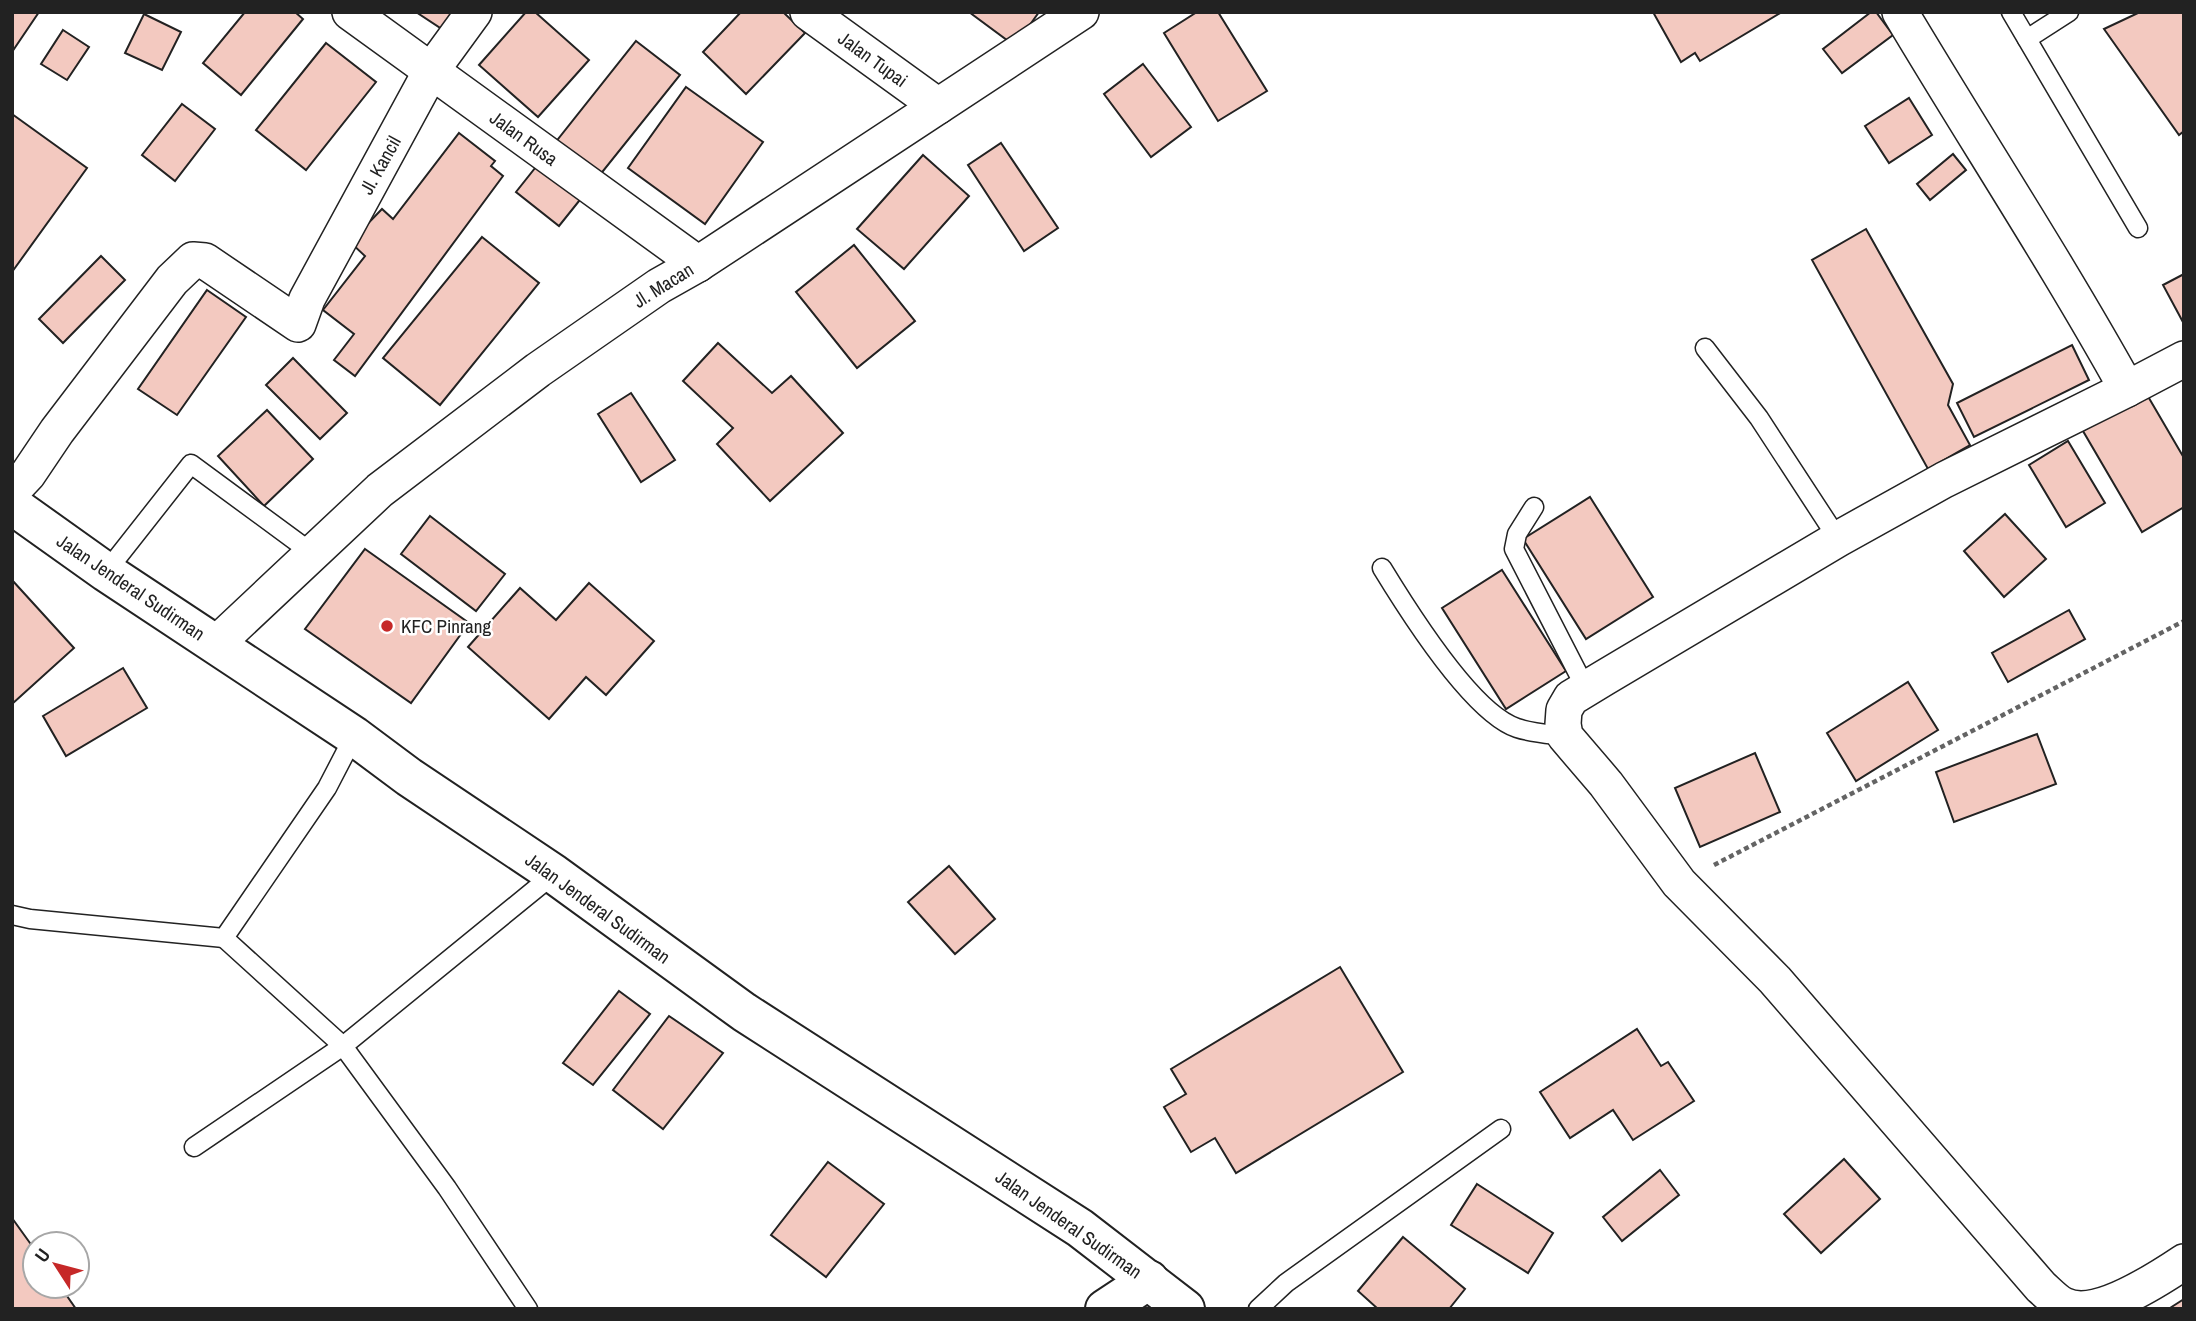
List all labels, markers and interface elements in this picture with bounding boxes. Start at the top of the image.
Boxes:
street label: Jalan Tupai [833,25,913,93]
street label: Jalan Rusa [485,105,563,172]
street label: Jl. Kancil [353,131,407,199]
street label: Jl. Macan [628,256,698,314]
street label: Jalan Jenderal Sudirman [52,528,210,646]
place label: KFC Pinrang [401,613,491,639]
marker: KFC Pinrang [379,618,395,634]
street label: Jalan Jenderal Sudirman [520,847,676,969]
street label: Jalan Jenderal Sudirman [991,1164,1147,1284]
north arrow [21,1230,91,1300]
text: U [28,1243,56,1267]

